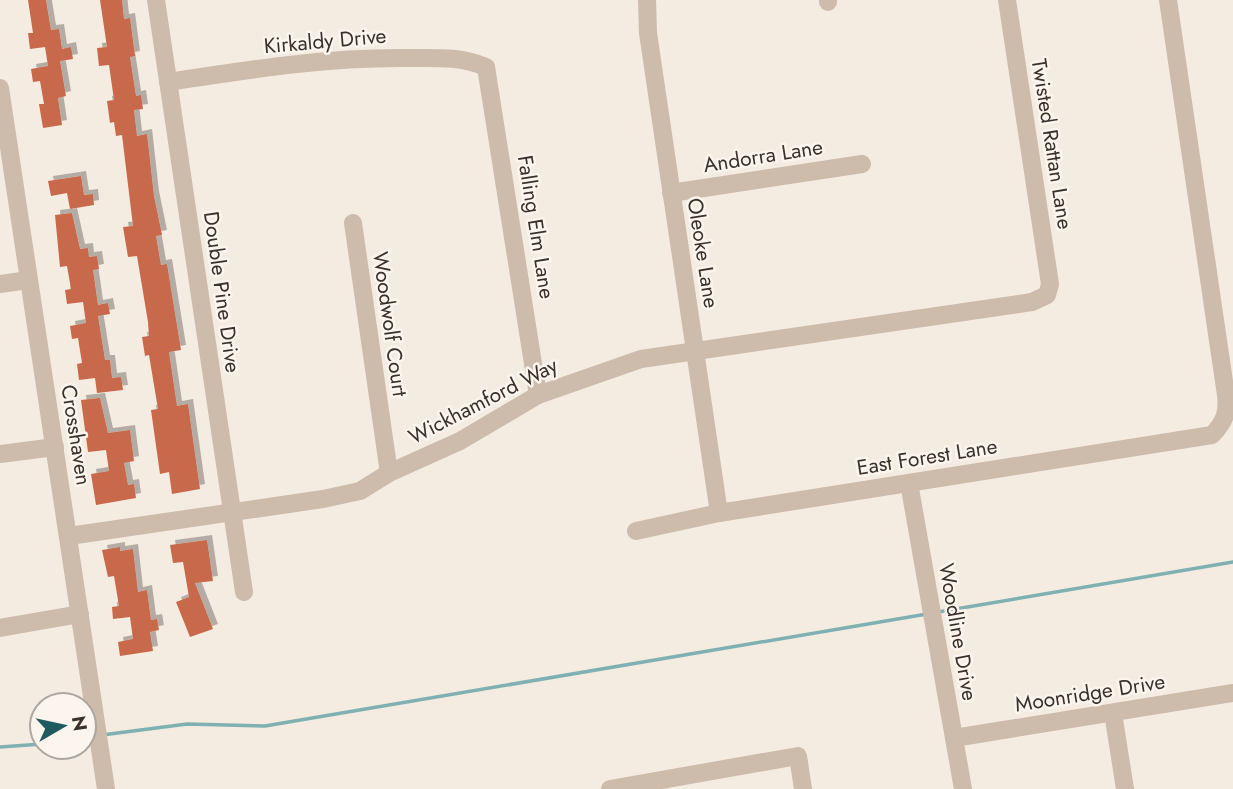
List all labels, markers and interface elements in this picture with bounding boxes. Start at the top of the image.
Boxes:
street label: Kirkaldy Drive [262,21,388,61]
street label: Twisted Rattan Lane [1024,57,1080,232]
street label: Andorra Lane [701,132,825,180]
street label: Falling Elm Lane [510,153,562,301]
street label: Oleoke Lane [679,196,727,310]
street label: Double Pine Drive [196,209,248,375]
street label: Woodwolf Court [365,250,415,398]
street label: Wickhamford Way [403,350,564,452]
street label: Crosshaven [53,383,99,487]
street label: East Forest Lane [855,431,999,483]
street label: Woodline Drive [931,561,985,703]
street label: Moonridge Drive [1013,666,1167,720]
north arrow [28,691,98,761]
text: N [65,714,94,733]

